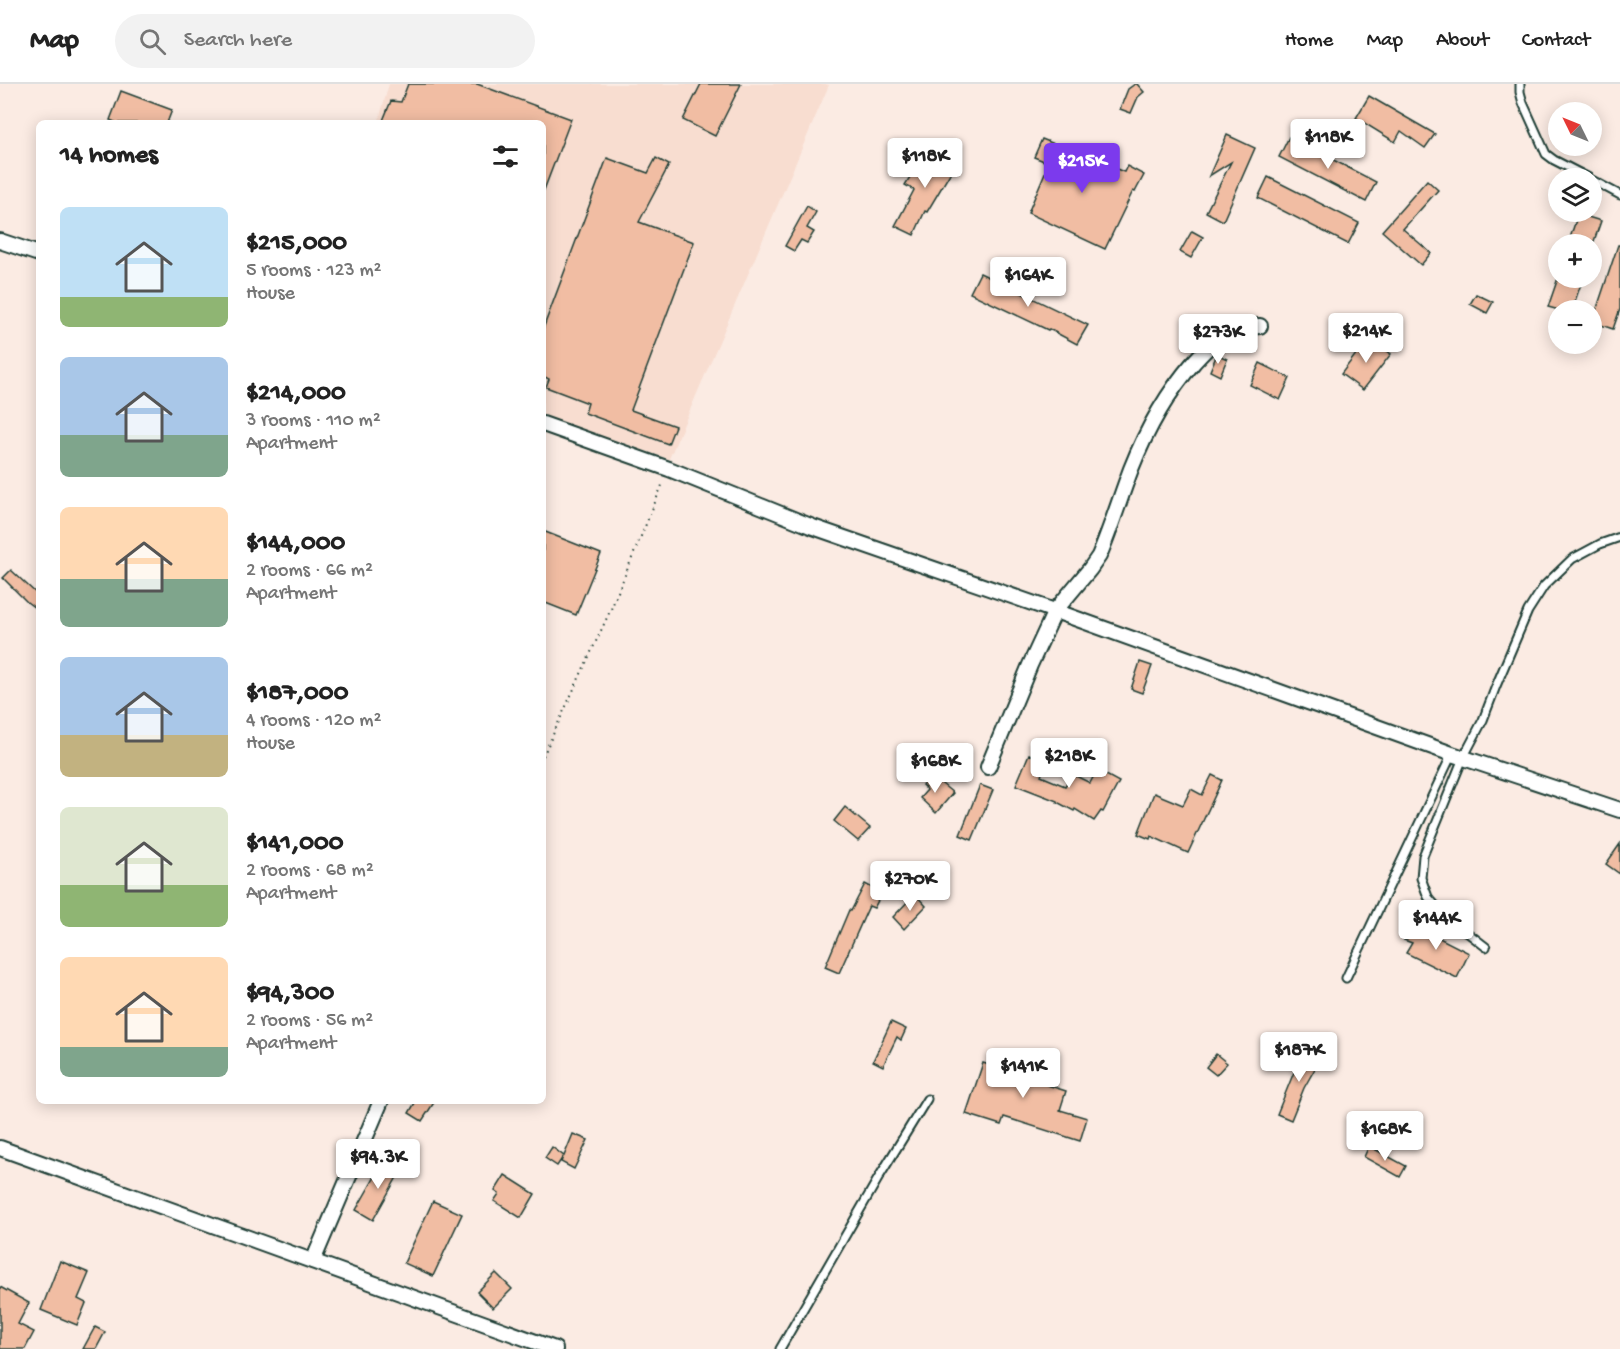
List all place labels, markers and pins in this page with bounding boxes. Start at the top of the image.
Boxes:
pin: $118K [1286,119,1370,170]
pin: $118K [883,138,967,189]
pin: $215K [1040,143,1124,194]
pin: $164K [986,257,1070,308]
pin: $214K [1324,313,1408,364]
pin: $273K [1176,314,1260,365]
pin: $218K [1027,738,1111,789]
pin: $168K [893,743,977,794]
pin: $270K [868,861,952,912]
pin: $144K [1394,900,1478,951]
pin: $187K [1257,1032,1341,1083]
pin: $141K [981,1048,1065,1099]
pin: $168K [1343,1111,1427,1162]
pin: $94.3K [329,1139,427,1190]

